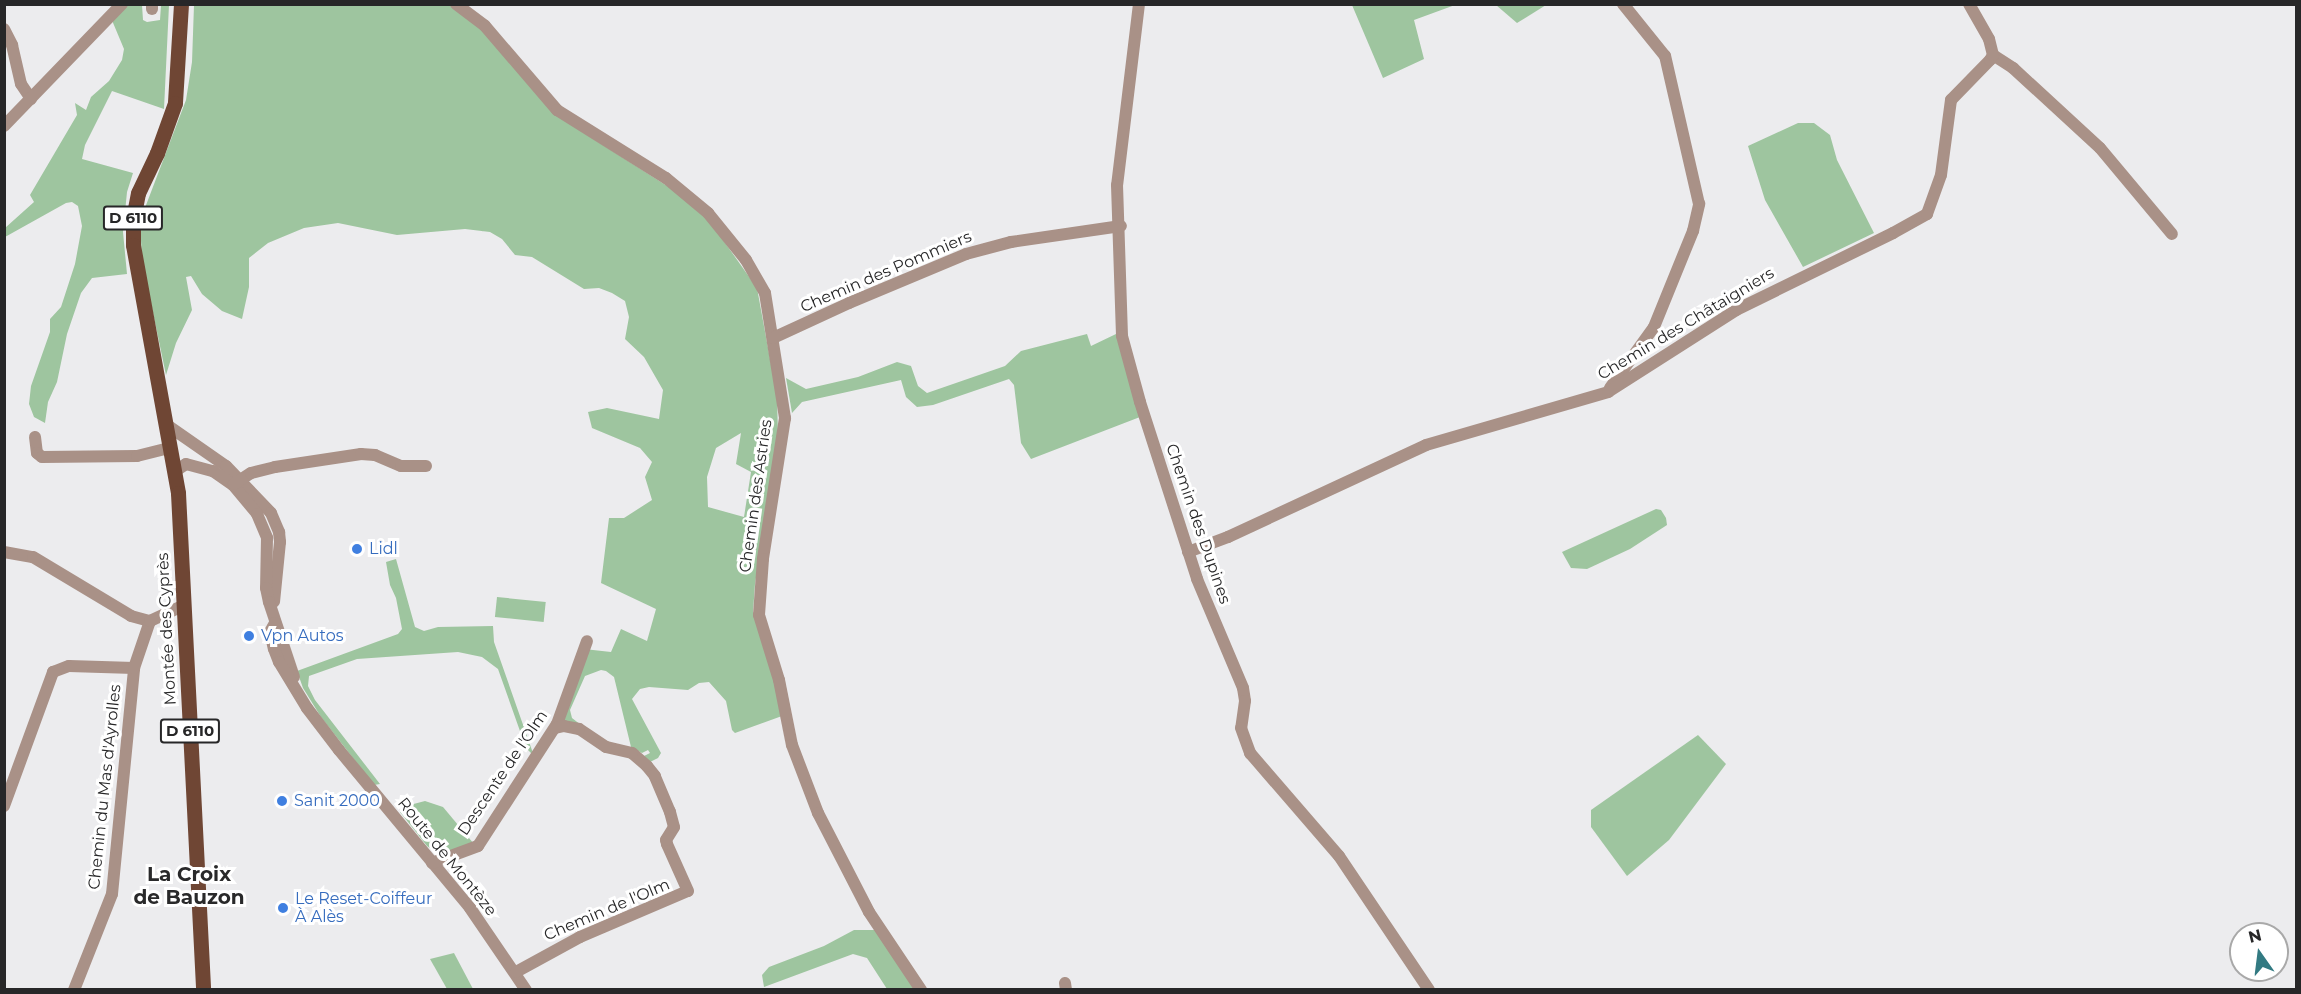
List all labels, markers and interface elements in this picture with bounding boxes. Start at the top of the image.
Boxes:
road number: D 6110 [102,206,164,230]
street label: Chemin des Pommiers [798,227,974,317]
street label: Chemin des Châtaigniers [1594,264,1778,384]
street label: Chemin des Astries [736,418,776,574]
street label: Chemin des Dupines [1162,441,1234,607]
place label: Lidl [369,539,398,559]
marker: Lidl [350,542,364,556]
street label: Montée des Cyprès [153,552,181,706]
place label: Vpn Autos [261,626,344,646]
marker: Vpn Autos [242,629,256,643]
street label: Chemin du Mas d'Ayrolles [85,684,125,890]
street label: Descente de l'Olm [454,707,552,839]
road number: D 6110 [158,719,222,743]
place label: Sanit 2000 [294,791,380,811]
marker: Sanit 2000 [275,794,289,808]
street label: Route de Montèze [393,794,501,920]
district label: La Croix de Bauzon [133,863,245,910]
street label: Chemin de l'Olm [541,875,673,945]
place label: Le Reset-Coiffeur À Alès [295,889,432,927]
marker: Le Reset-Coiffeur À Alès [276,901,290,915]
north arrow [2229,922,2289,982]
text: N [2246,925,2264,947]

